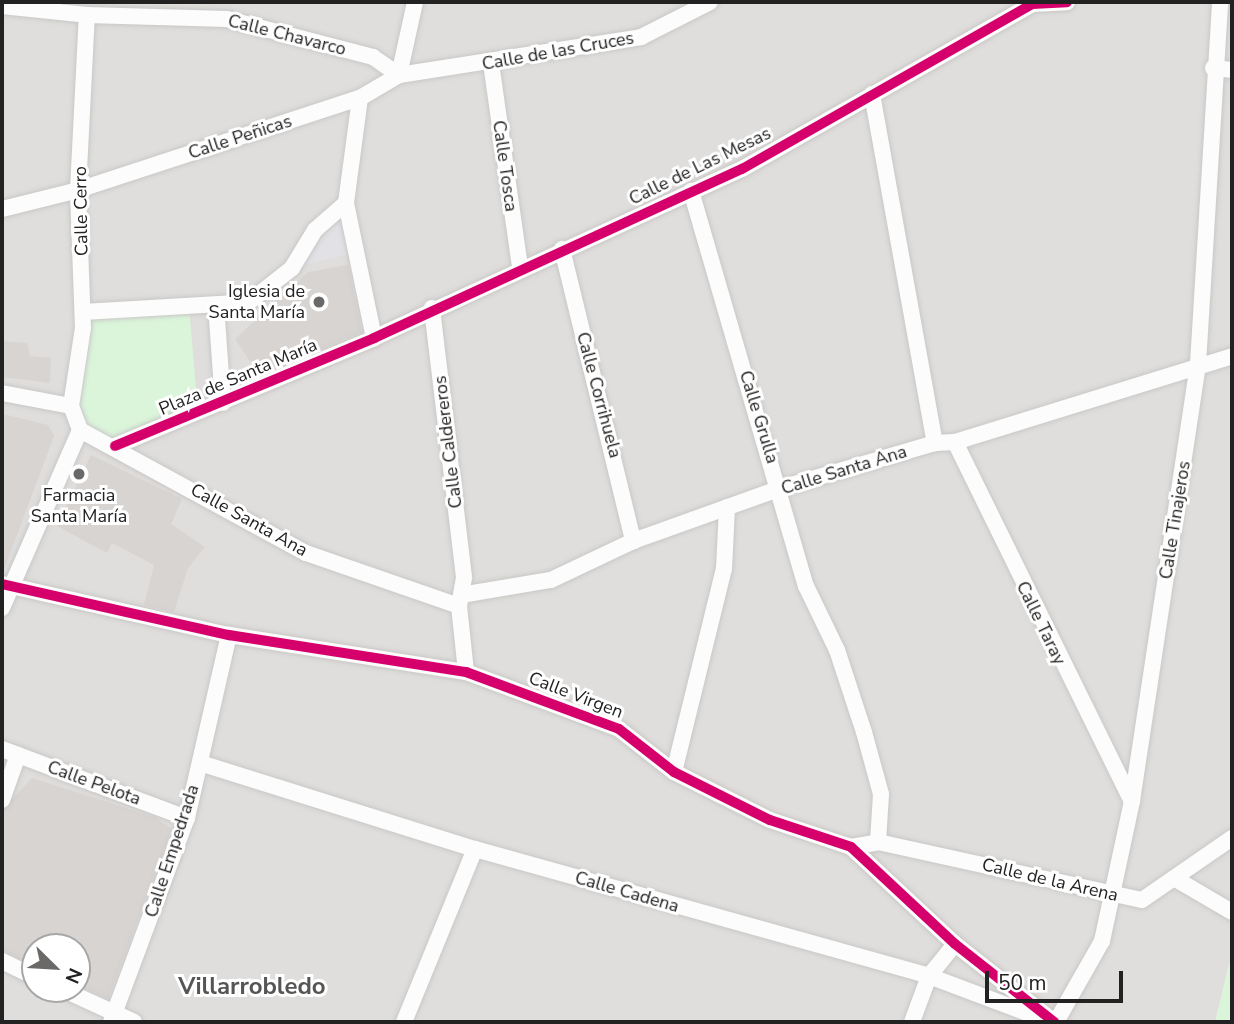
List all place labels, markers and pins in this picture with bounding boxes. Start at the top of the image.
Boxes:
place label: Iglesia de Santa María [209,281,305,324]
marker: Iglesia de Santa María [311,294,327,310]
marker: Farmacia Santa María [71,466,87,482]
place label: Farmacia Santa María [31,485,127,528]

